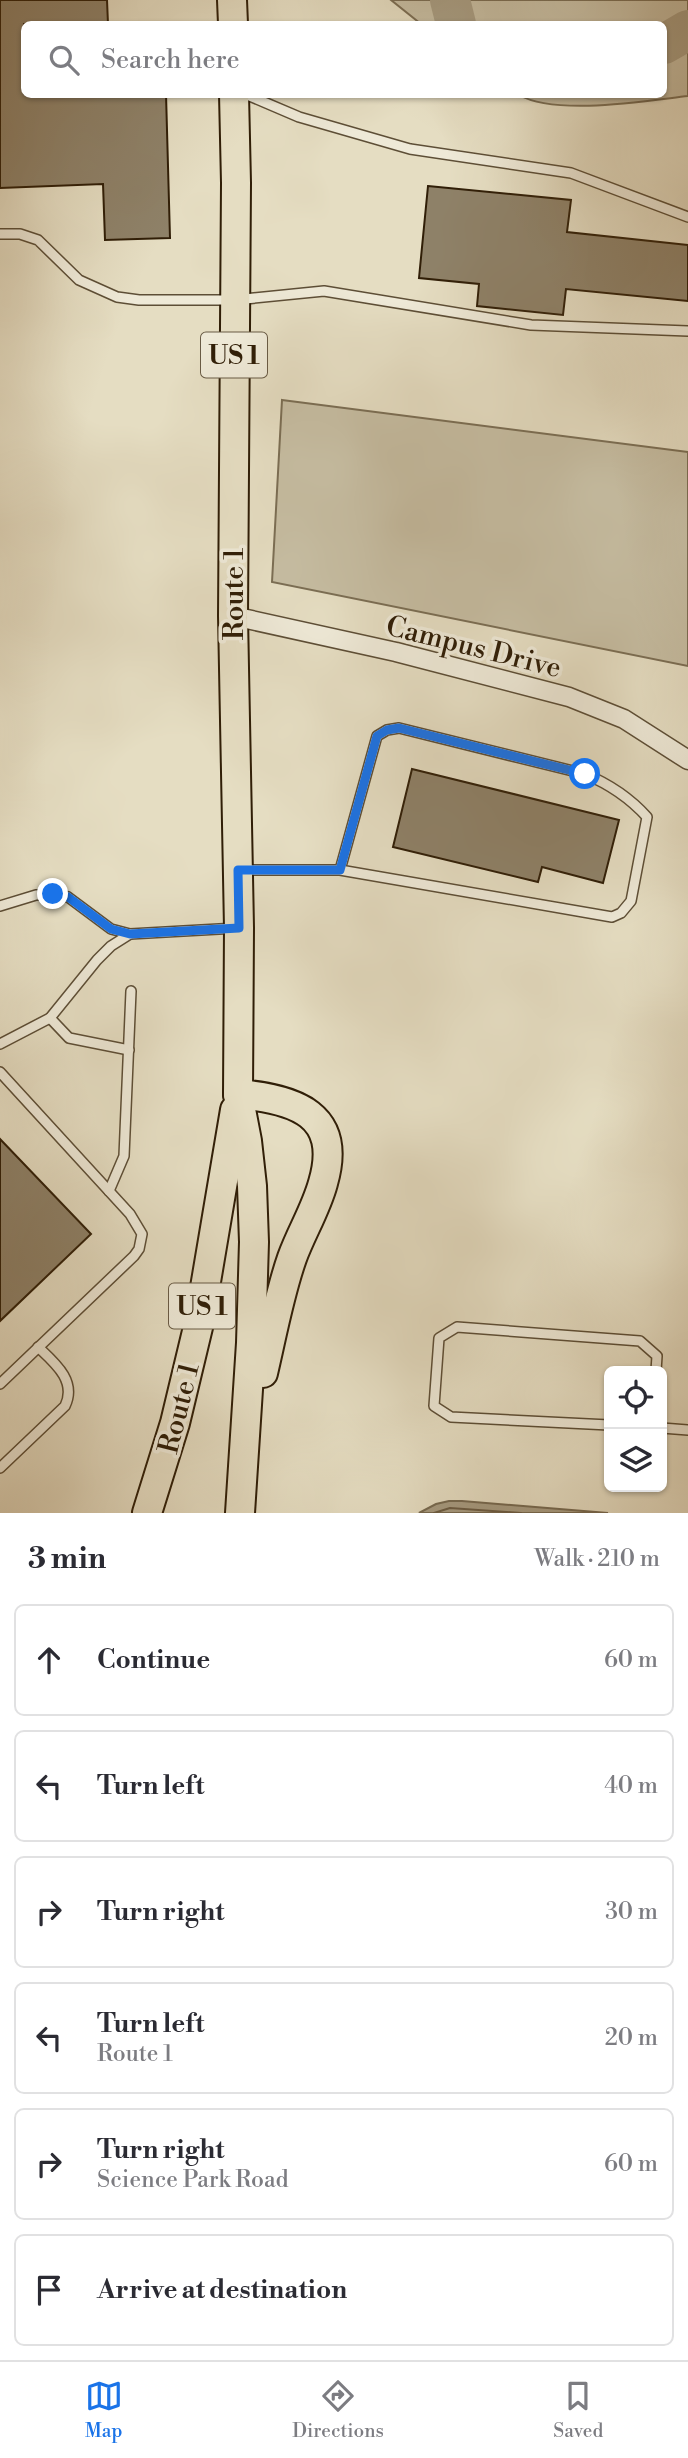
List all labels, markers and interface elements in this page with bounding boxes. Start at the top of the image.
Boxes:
search box [21,21,667,98]
icon: search [45,41,83,79]
text: Search here [101,44,240,76]
road number: US 1 [201,332,267,378]
street label: Route 1 [217,548,252,640]
street label: Campus Drive [382,609,565,686]
route start [569,758,600,789]
route end [37,878,68,909]
road number: US 1 [169,1284,235,1329]
street label: Route 1 [151,1359,208,1457]
map controls [604,1366,667,1492]
button: locate [604,1366,667,1429]
button: layers [604,1429,667,1492]
text: 3 min [28,1540,106,1578]
text: Walk · 210 m [534,1545,660,1573]
icon: ahead [30,1641,68,1679]
text: Continue [97,1644,210,1676]
text: 60 m [604,1646,658,1674]
icon: left [30,1767,68,1805]
text: Turn left [97,1770,205,1802]
text: 40 m [604,1772,658,1800]
icon: right [30,1893,68,1931]
text: Turn right [97,1896,225,1928]
text: 30 m [605,1898,658,1926]
text: Turn left [97,2008,205,2040]
icon: left [30,2019,68,2057]
text: 20 m [605,2024,658,2052]
text: Route 1 [97,2040,173,2068]
text: Turn right [97,2134,225,2166]
icon: right [30,2145,68,2183]
text: 60 m [604,2150,658,2178]
text: Science Park Road [97,2166,289,2194]
icon: arrive [30,2271,68,2309]
text: Arrive at destination [97,2274,347,2306]
tab: Map [85,2377,123,2443]
tab: Directions [292,2377,384,2443]
tab: Saved [553,2377,603,2443]

